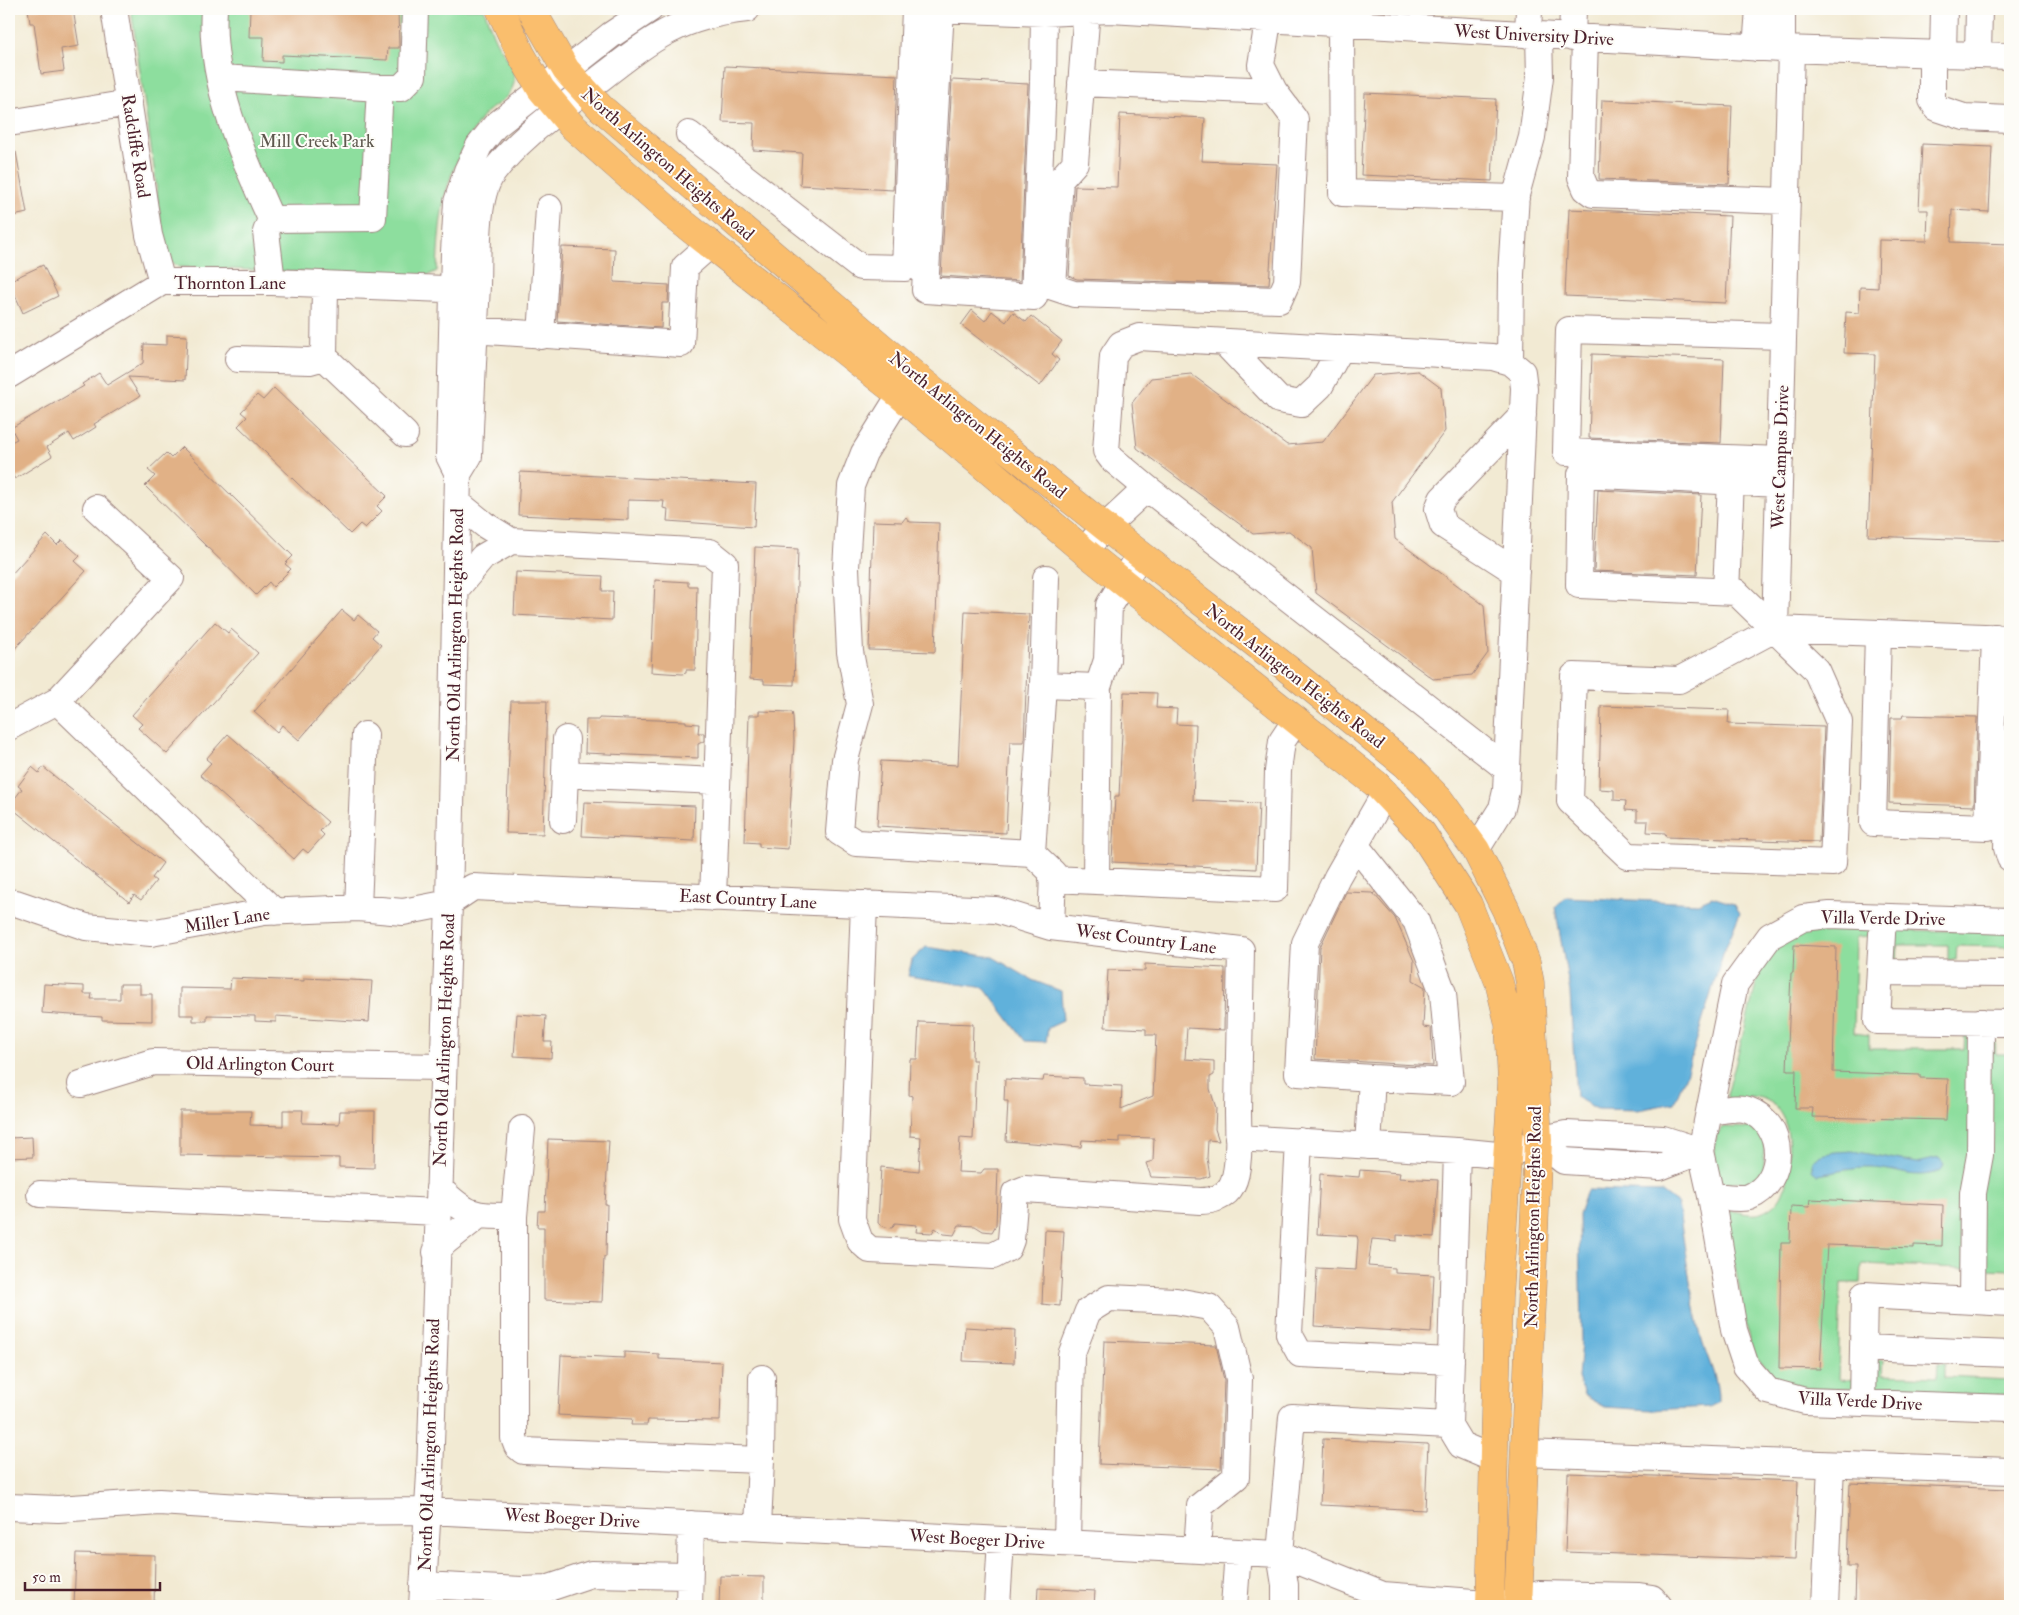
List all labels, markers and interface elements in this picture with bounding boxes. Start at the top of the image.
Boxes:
street label: West University Drive [1452,20,1615,51]
street label: North Arlington Heights Road [576,83,759,246]
street label: Radcliffe Road [116,92,155,200]
park label: Mill Creek Park [259,130,375,153]
street label: Thornton Lane [174,272,287,295]
street label: North Arlington Heights Road [884,347,1071,504]
street label: West Campus Drive [1766,384,1795,530]
street label: North Old Arlington Heights Road [442,508,469,762]
street label: North Arlington Heights Road [1200,599,1389,754]
street label: East Country Lane [678,884,818,915]
street label: Miller Lane [182,902,272,939]
street label: Villa Verde Drive [1820,906,1946,931]
street label: North Old Arlington Heights Road [429,913,460,1167]
street label: West Country Lane [1073,919,1218,960]
street label: Old Arlington Court [186,1052,335,1077]
street label: North Arlington Heights Road [1520,1106,1547,1328]
street label: North Old Arlington Heights Road [414,1318,445,1572]
street label: Villa Verde Drive [1797,1387,1923,1416]
street label: West Boeger Drive [502,1503,641,1534]
street label: West Boeger Drive [907,1524,1046,1555]
scale bar [25,1560,160,1592]
text: 50 m [32,1568,61,1587]

